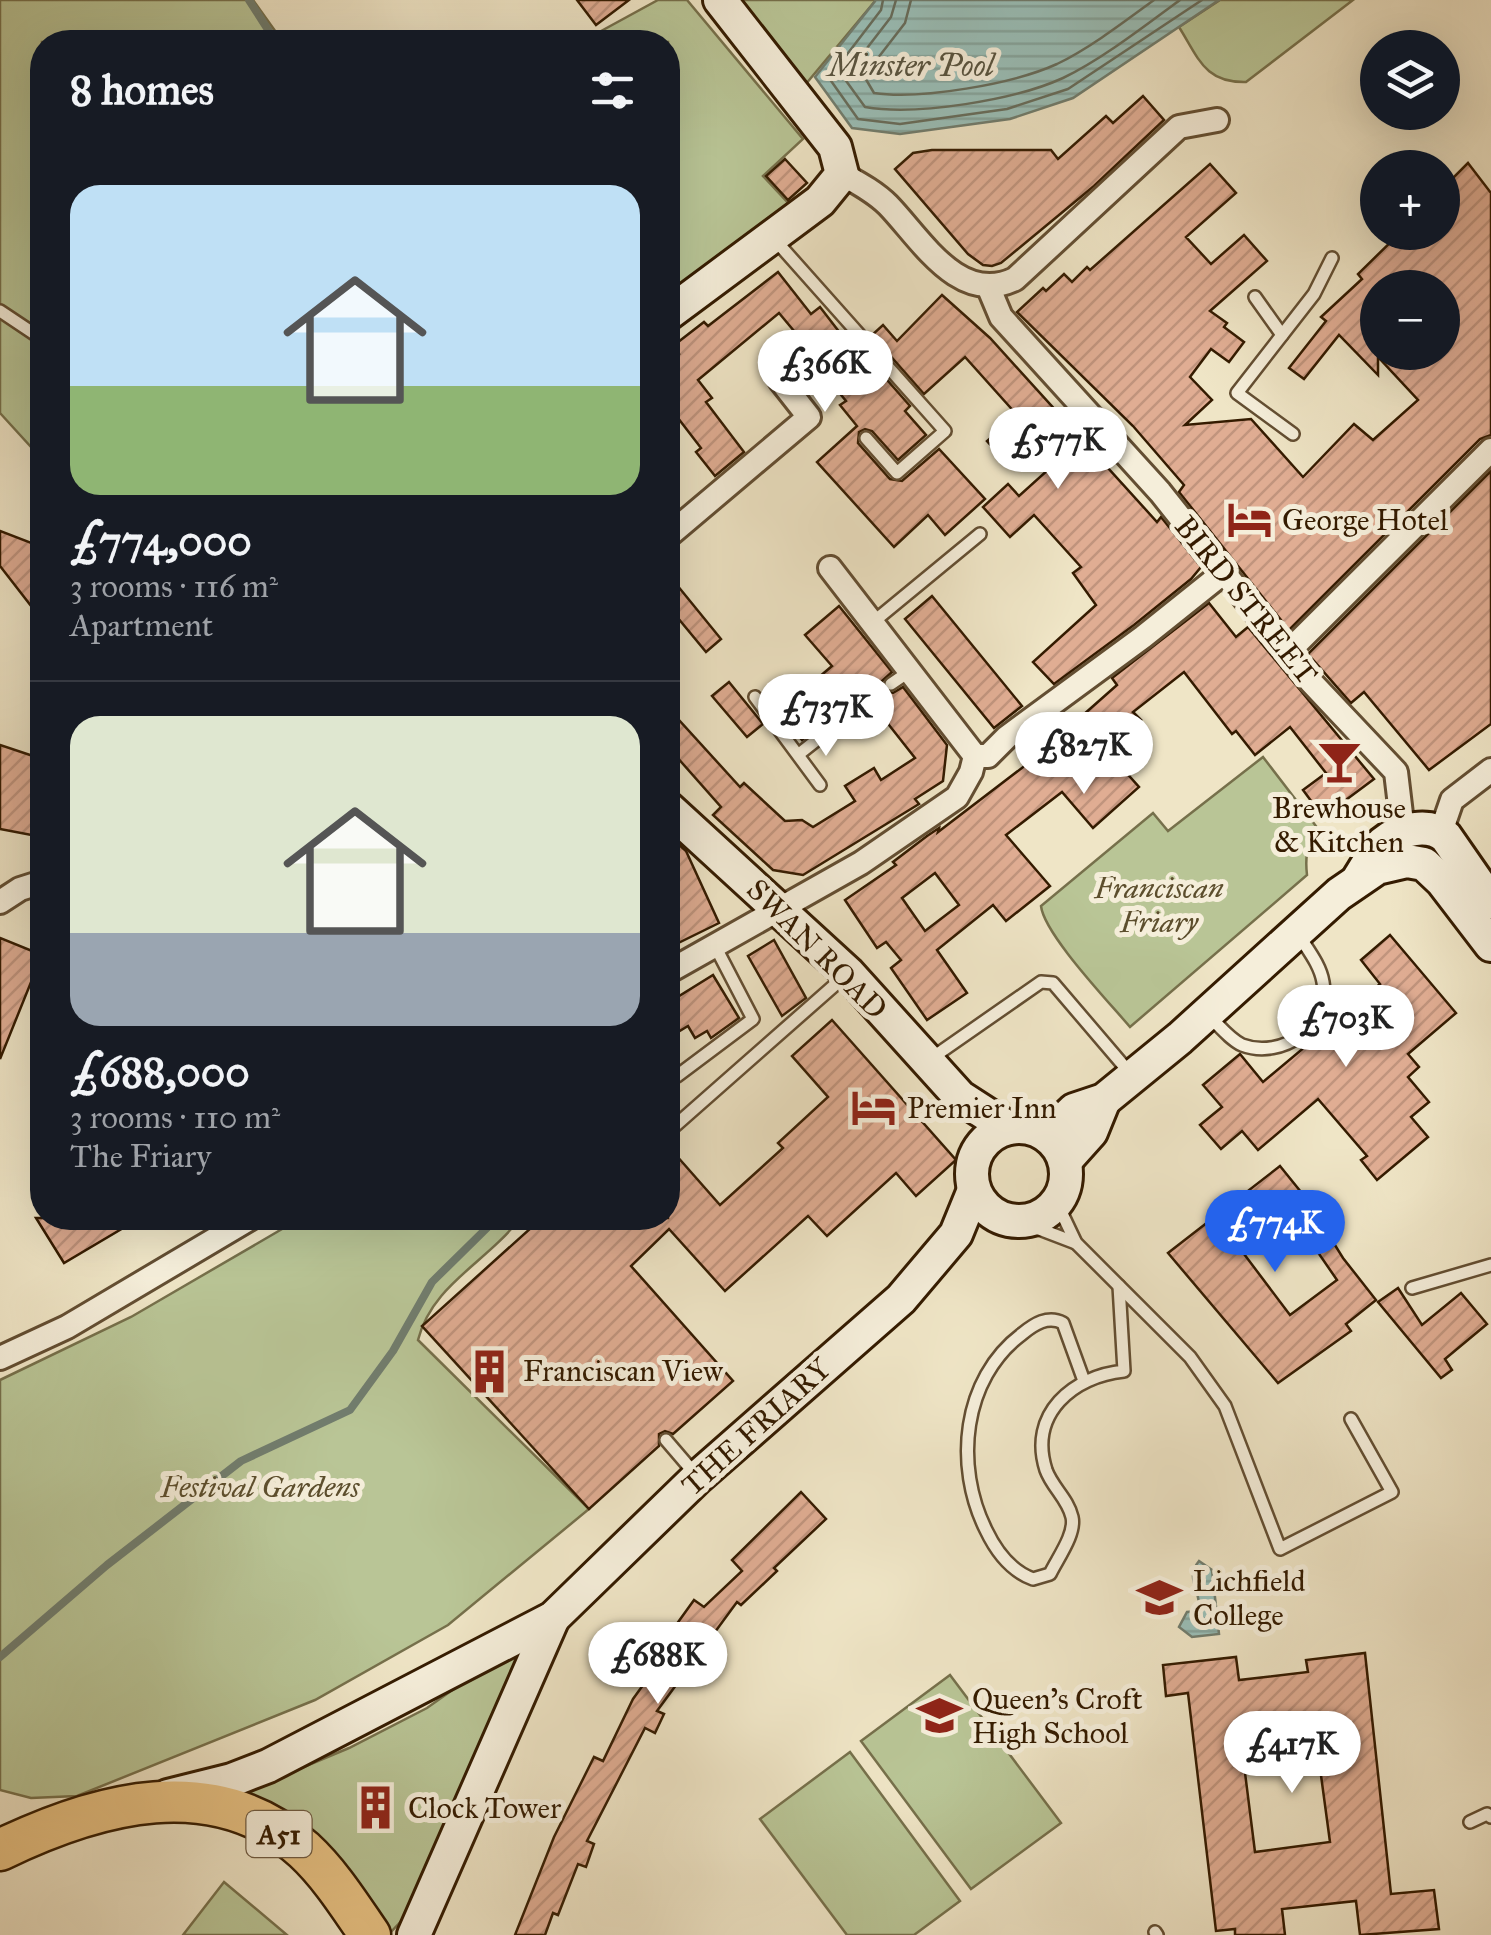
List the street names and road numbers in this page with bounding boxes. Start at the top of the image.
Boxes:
street label: BIRD STREET [1167,509,1325,691]
street label: SWAN ROAD [739,871,895,1027]
street label: THE FRIARY [674,1350,839,1503]
road number: A51 [246,1811,312,1857]

